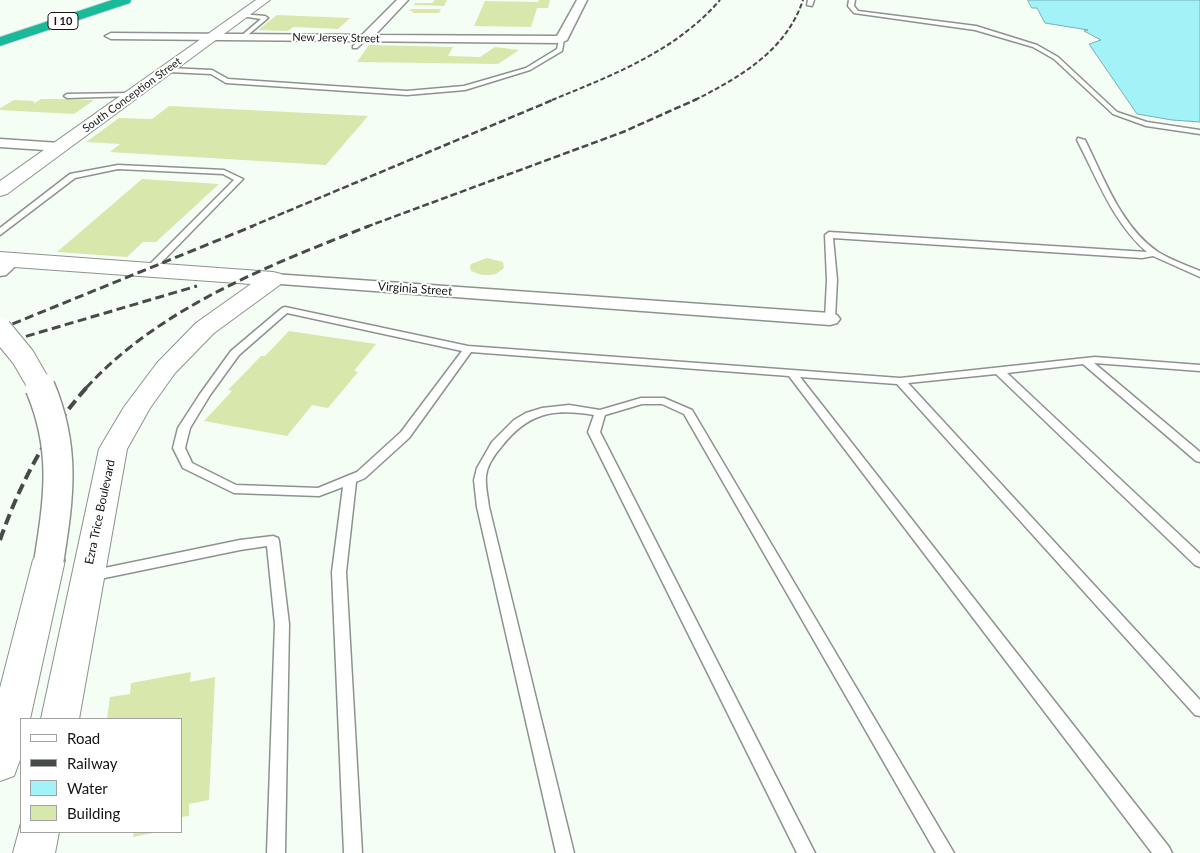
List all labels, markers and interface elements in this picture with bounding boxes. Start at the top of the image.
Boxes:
road number: I 10 [48,12,78,30]
street label: New Jersey Street [292,31,380,45]
street label: South Conception Street [80,55,184,135]
street label: Virginia Street [377,279,453,299]
street label: Ezra Trice Boulevard [82,458,118,566]
legend [20,718,182,833]
text: Road [67,729,100,747]
text: Railway [67,754,118,772]
text: Water [67,779,108,797]
text: Building [67,804,120,822]

